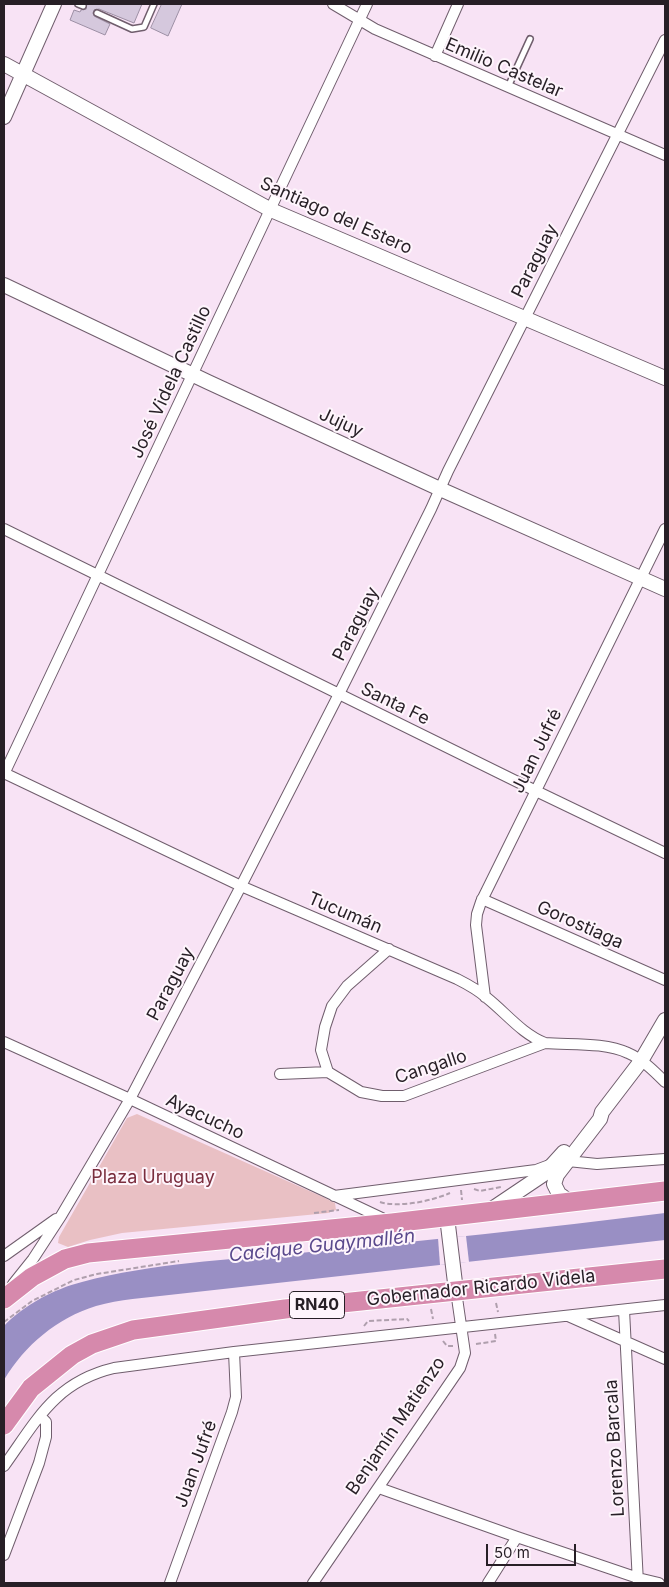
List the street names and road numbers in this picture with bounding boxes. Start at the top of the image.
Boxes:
street label: Emilio Castelar [442,33,566,103]
street label: Santiago del Estero [257,173,415,259]
street label: Paraguay [507,220,563,302]
street label: José Videla Castillo [126,302,216,462]
street label: Jujuy [316,403,366,443]
street label: Paraguay [328,583,384,665]
street label: Santa Fe [357,678,433,730]
street label: Juan Jufré [507,705,567,797]
street label: Tucumán [305,888,385,938]
street label: Gorostiaga [533,896,627,954]
street label: Paraguay [143,944,199,1024]
street label: Cangallo [392,1045,470,1089]
street label: Ayacucho [162,1089,248,1145]
street label: Gobernador Ricardo Videla [366,1265,596,1311]
road number: RN40 [290,1292,344,1318]
street label: Benjamín Matienzo [342,1353,450,1499]
street label: Lorenzo Barcala [601,1379,629,1517]
street label: Juan Jufré [170,1417,222,1511]

